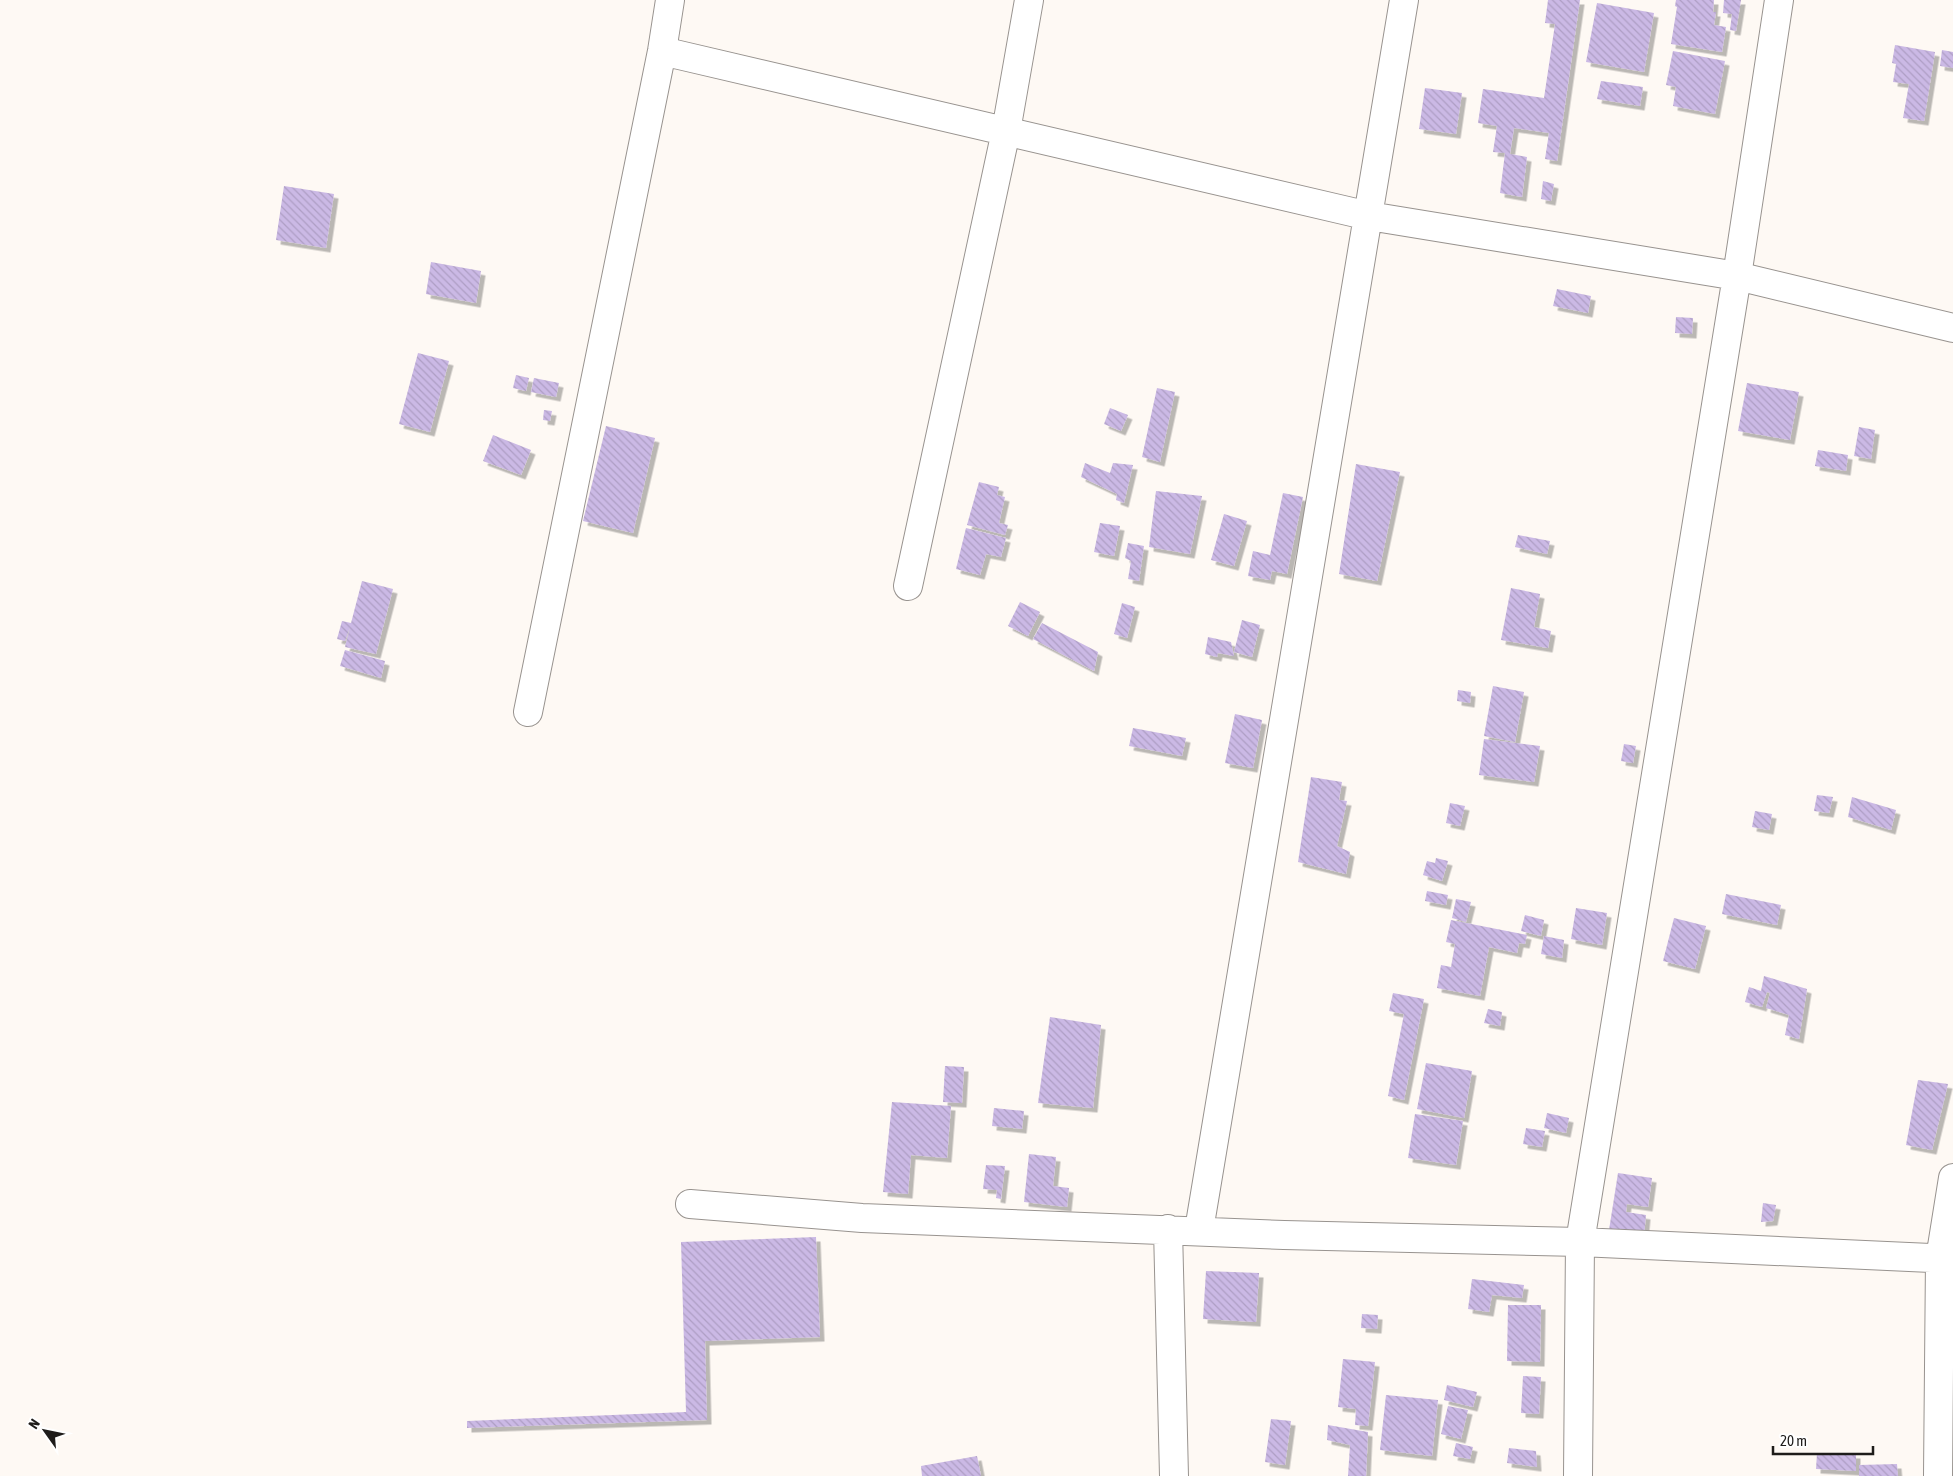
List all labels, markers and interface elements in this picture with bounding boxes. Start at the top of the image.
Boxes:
north arrow [20,1406,70,1456]
text: N [25,1416,43,1432]
scale bar [1773,1424,1873,1456]
text: 20 m [1780,1432,1807,1449]

